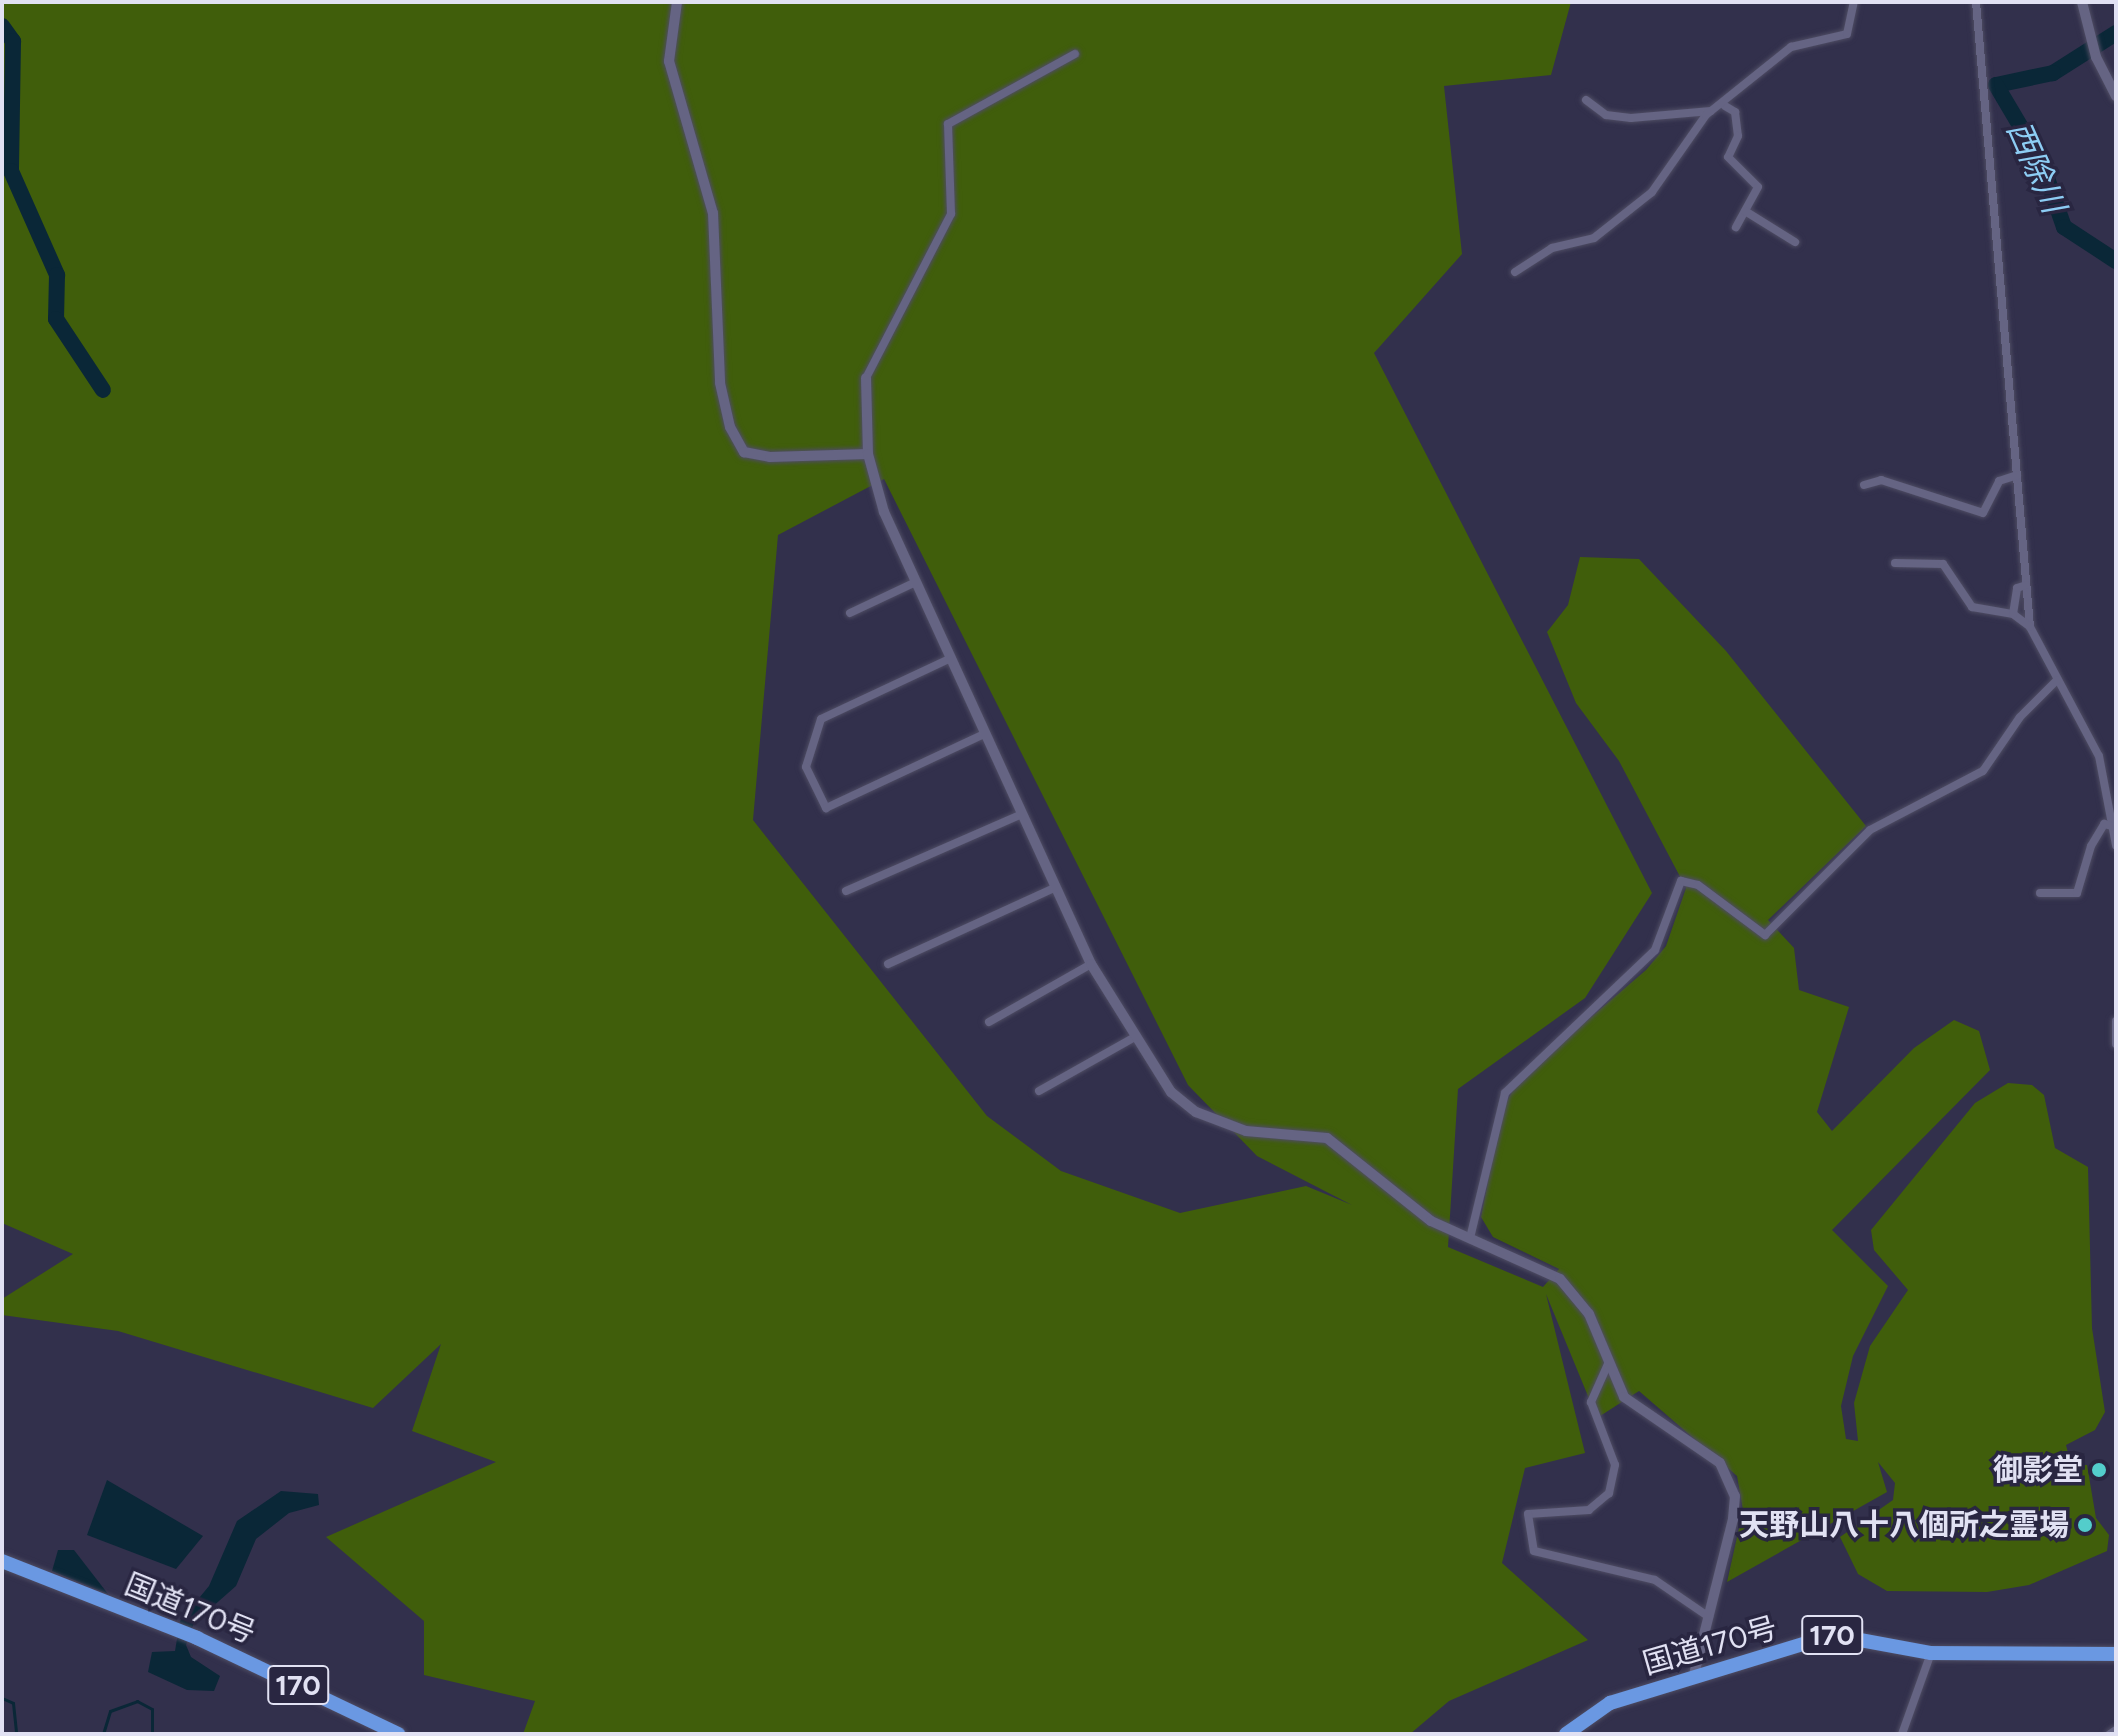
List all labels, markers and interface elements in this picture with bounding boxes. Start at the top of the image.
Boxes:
water label: 西除川 [1999,115,2073,219]
place label: 御影堂 [1993,1452,2083,1488]
marker: 御影堂 [2090,1461,2108,1479]
place label: 天野山八十八個所之霊場 [1739,1507,2069,1543]
marker: 天野山八十八個所之霊場 [2076,1516,2094,1534]
street label: 国道170号 [119,1567,261,1651]
street label: 国道170号 [1639,1610,1781,1682]
road number: 170 [1800,1611,1864,1659]
road number: 170 [266,1661,330,1709]

